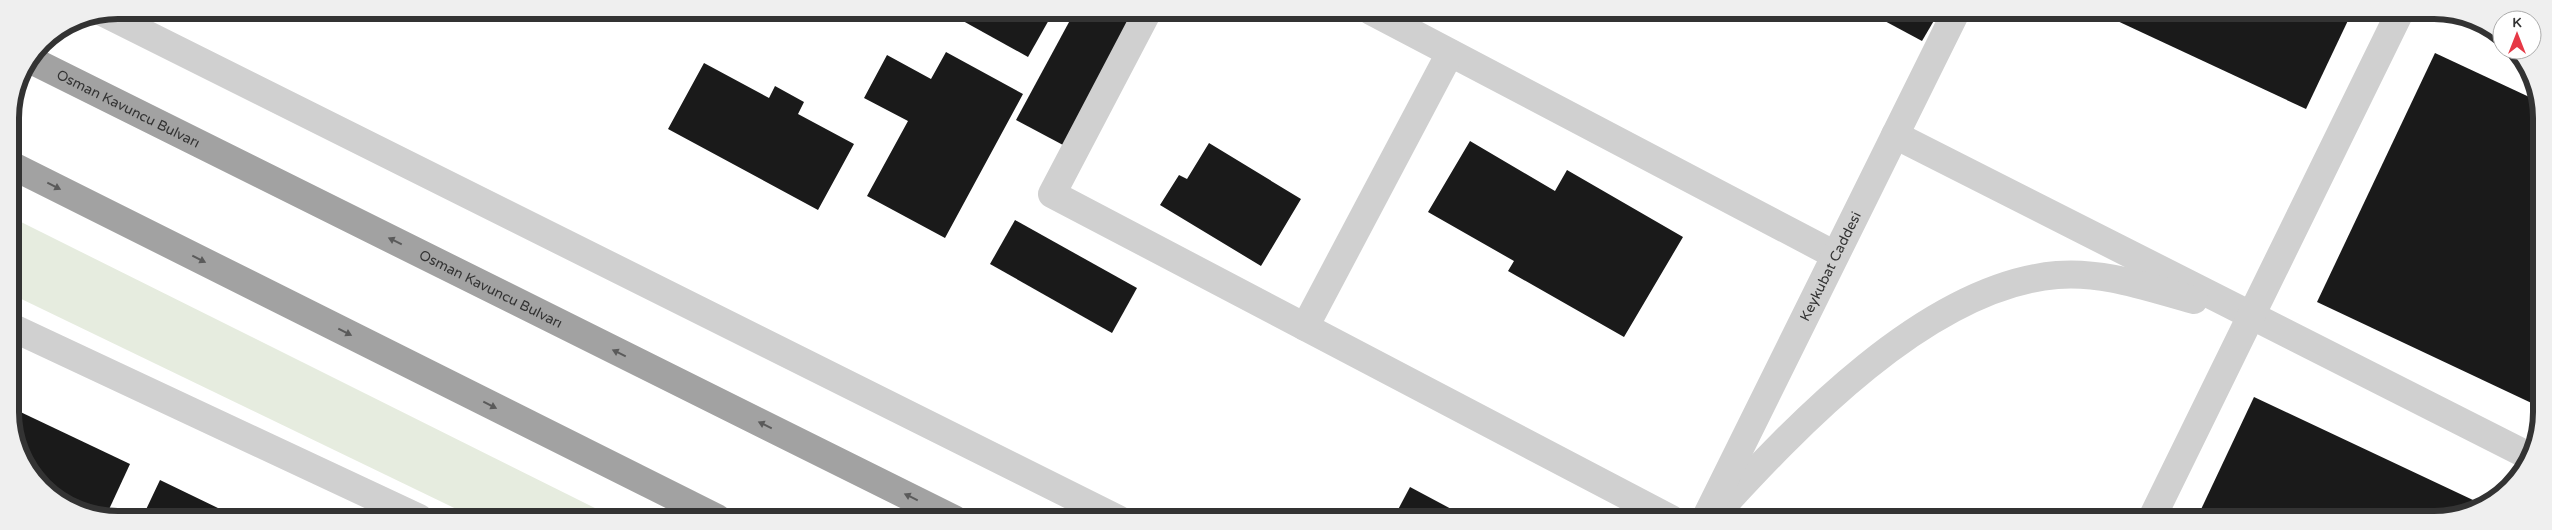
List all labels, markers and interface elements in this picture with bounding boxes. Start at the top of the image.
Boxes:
north arrow [2492,10,2542,60]
text: K [2512,14,2522,31]
street label: Osman Kavuncu Bulvarı [54,66,203,151]
one-way arrow [47,183,61,191]
street label: Keykubat Caddesi [1796,209,1864,324]
one-way arrow [388,237,403,246]
street label: Osman Kavuncu Bulvarı [417,246,566,332]
one-way arrow [192,255,207,263]
one-way arrow [337,328,352,336]
one-way arrow [612,348,627,357]
one-way arrow [483,401,497,409]
one-way arrow [758,421,772,429]
one-way arrow [903,493,918,501]

